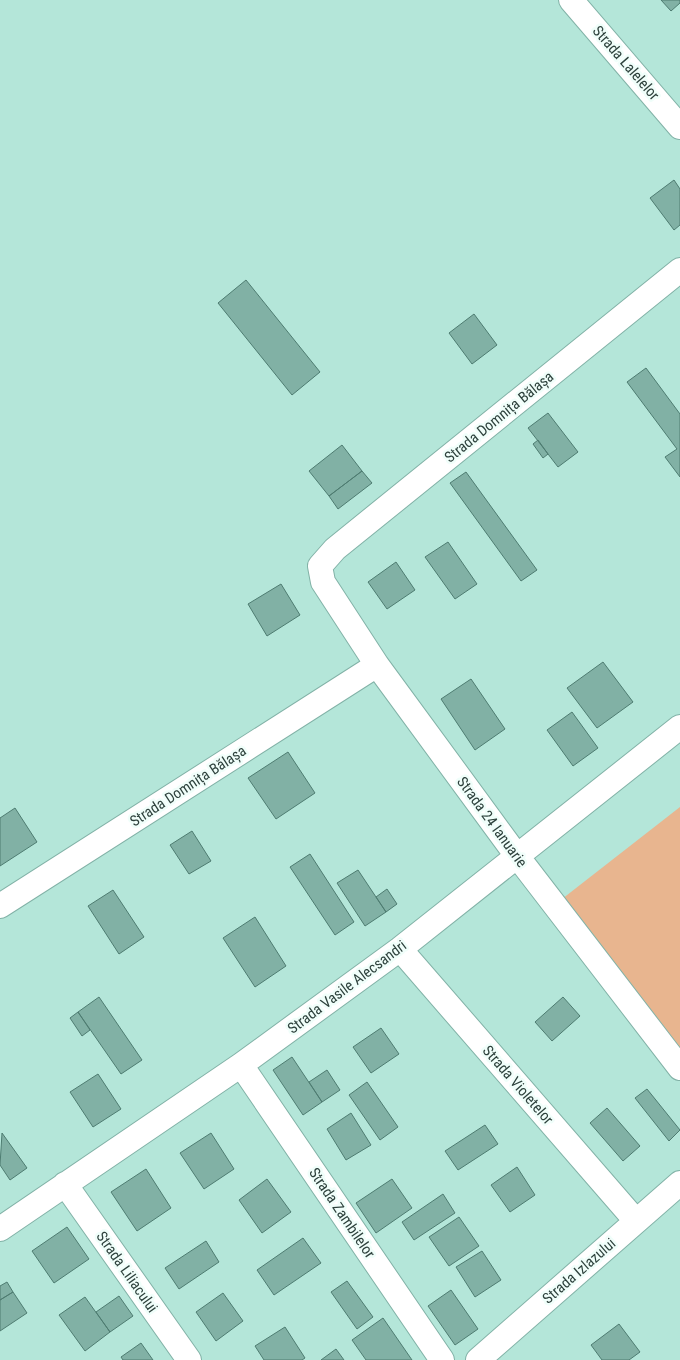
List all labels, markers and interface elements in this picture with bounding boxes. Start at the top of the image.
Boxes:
street label: Strada Lalelelor [589,22,663,104]
street label: Strada Domnița Bălașa [441,368,557,466]
street label: Strada Domnița Bălașa [127,742,249,830]
street label: Strada 24 Ianuarie [453,773,531,871]
street label: Strada Vasile Alecsandri [284,936,410,1038]
street label: Strada Violetelor [479,1042,557,1128]
street label: Strada Zambilelor [305,1164,379,1262]
street label: Strada Liliacului [92,1228,162,1316]
street label: Strada Izlazului [539,1234,619,1308]

